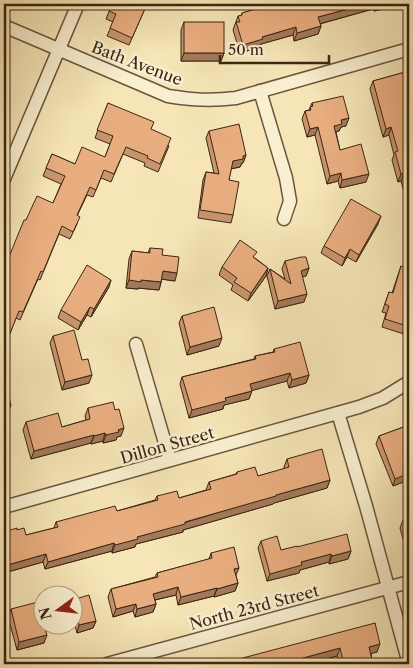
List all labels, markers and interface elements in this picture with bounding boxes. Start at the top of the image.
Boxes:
scale bar [220,32,329,64]
street label: Bath Avenue [89,37,185,90]
text: 50 m [228,40,264,59]
street label: Dillon Street [118,422,217,468]
street label: North 23rd Street [187,580,321,634]
north arrow [32,586,82,636]
text: N [35,605,56,622]

